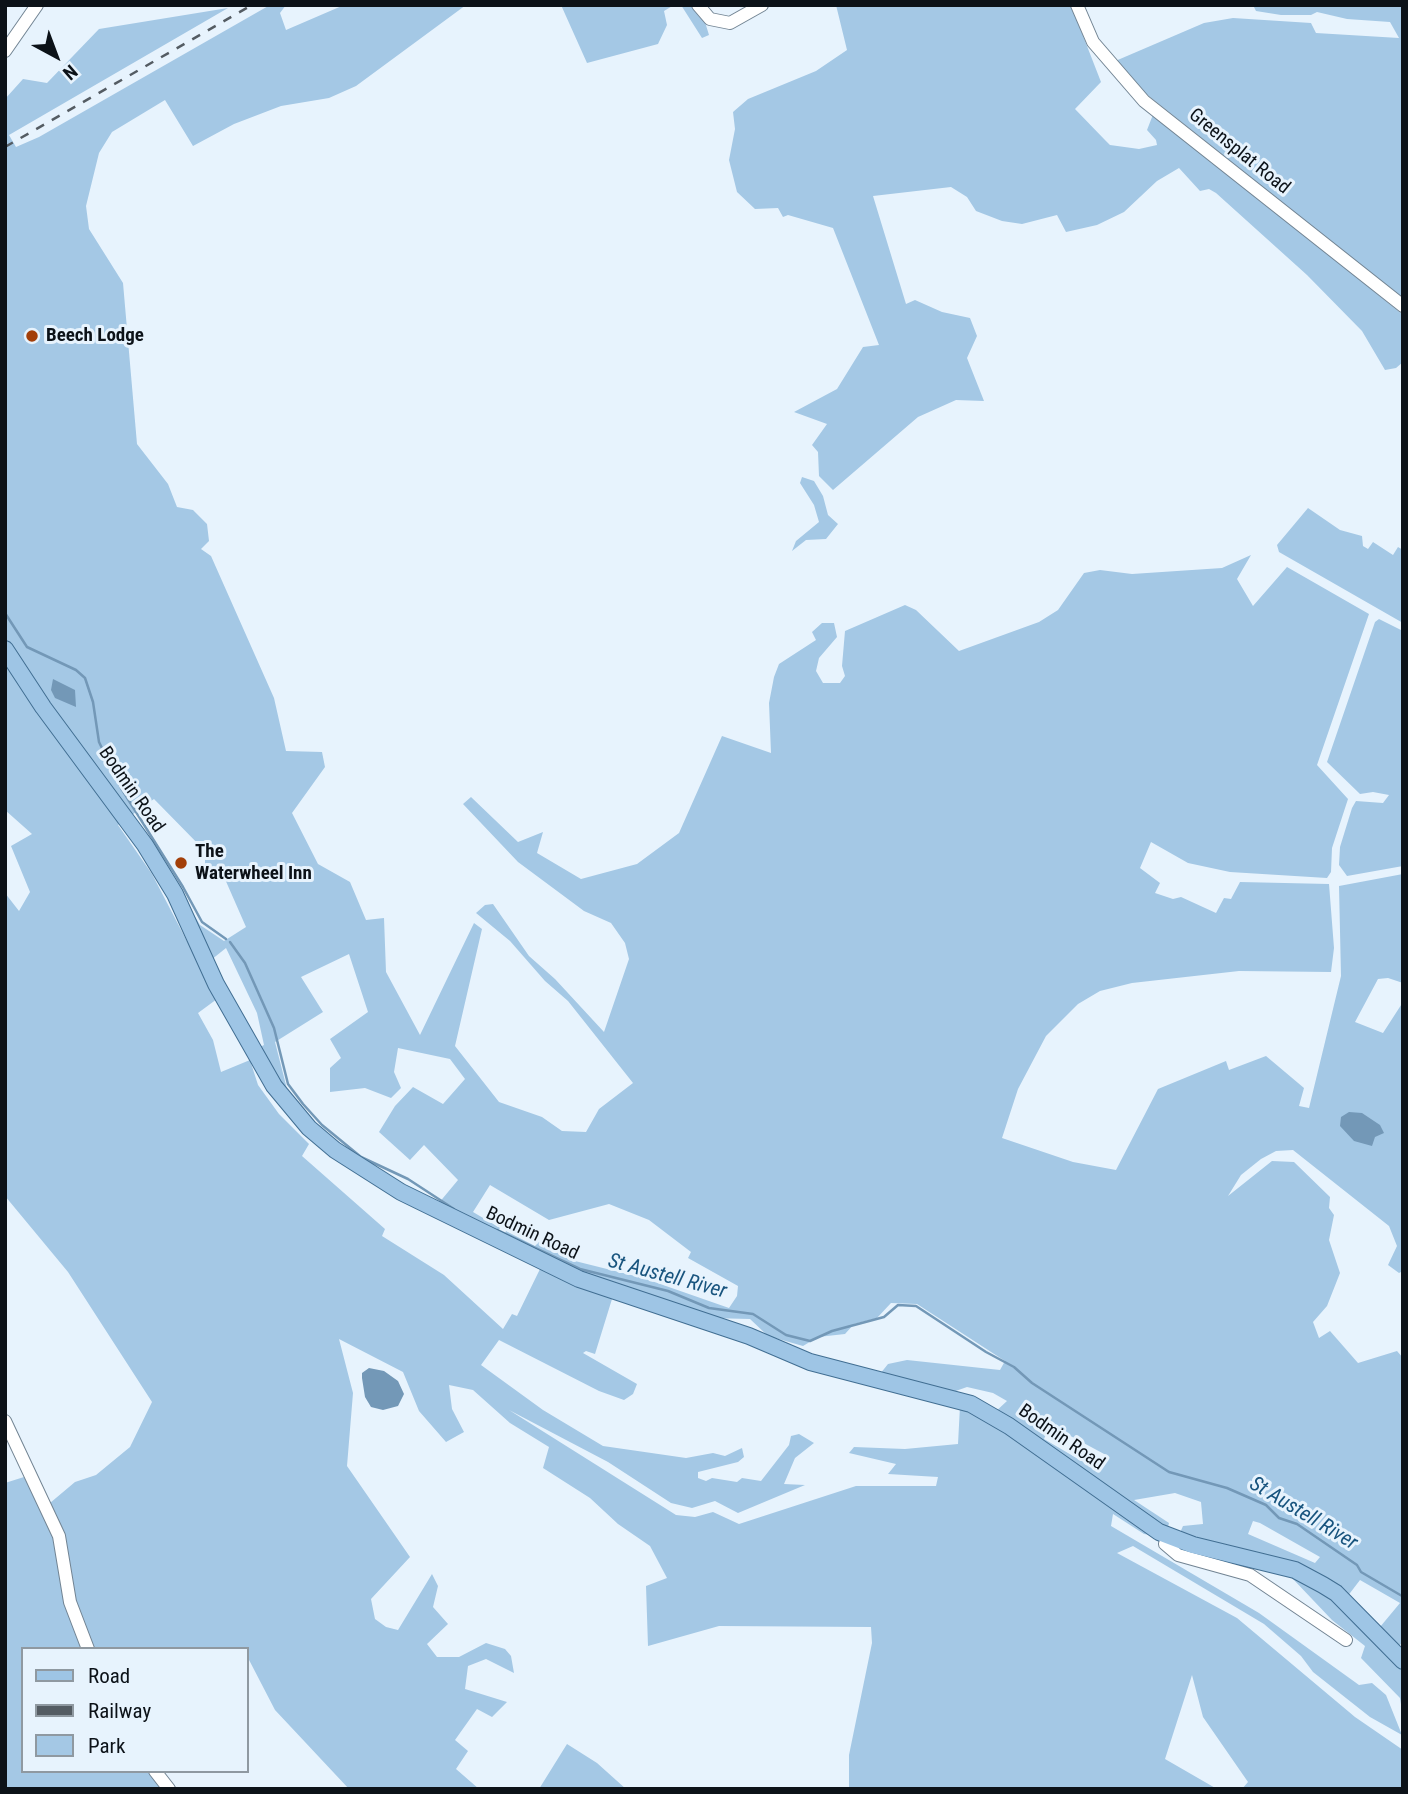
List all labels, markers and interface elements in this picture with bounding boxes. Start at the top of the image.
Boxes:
north arrow [21,21,91,91]
text: N [58,60,82,85]
street label: Greensplat Road [1184,104,1294,200]
place label: Beech Lodge [46,325,144,347]
marker: Beech Lodge [24,328,40,344]
street label: Bodmin Road [93,743,169,837]
place label: The Waterwheel Inn [195,841,312,885]
marker: The Waterwheel Inn [173,855,189,871]
street label: Bodmin Road [482,1203,582,1265]
water label: St Austell River [605,1249,729,1305]
street label: Bodmin Road [1014,1400,1108,1476]
water label: St Austell River [1244,1472,1362,1556]
legend [21,1647,248,1773]
text: Road [88,1664,130,1688]
text: Railway [88,1699,151,1723]
text: Park [88,1734,125,1758]

